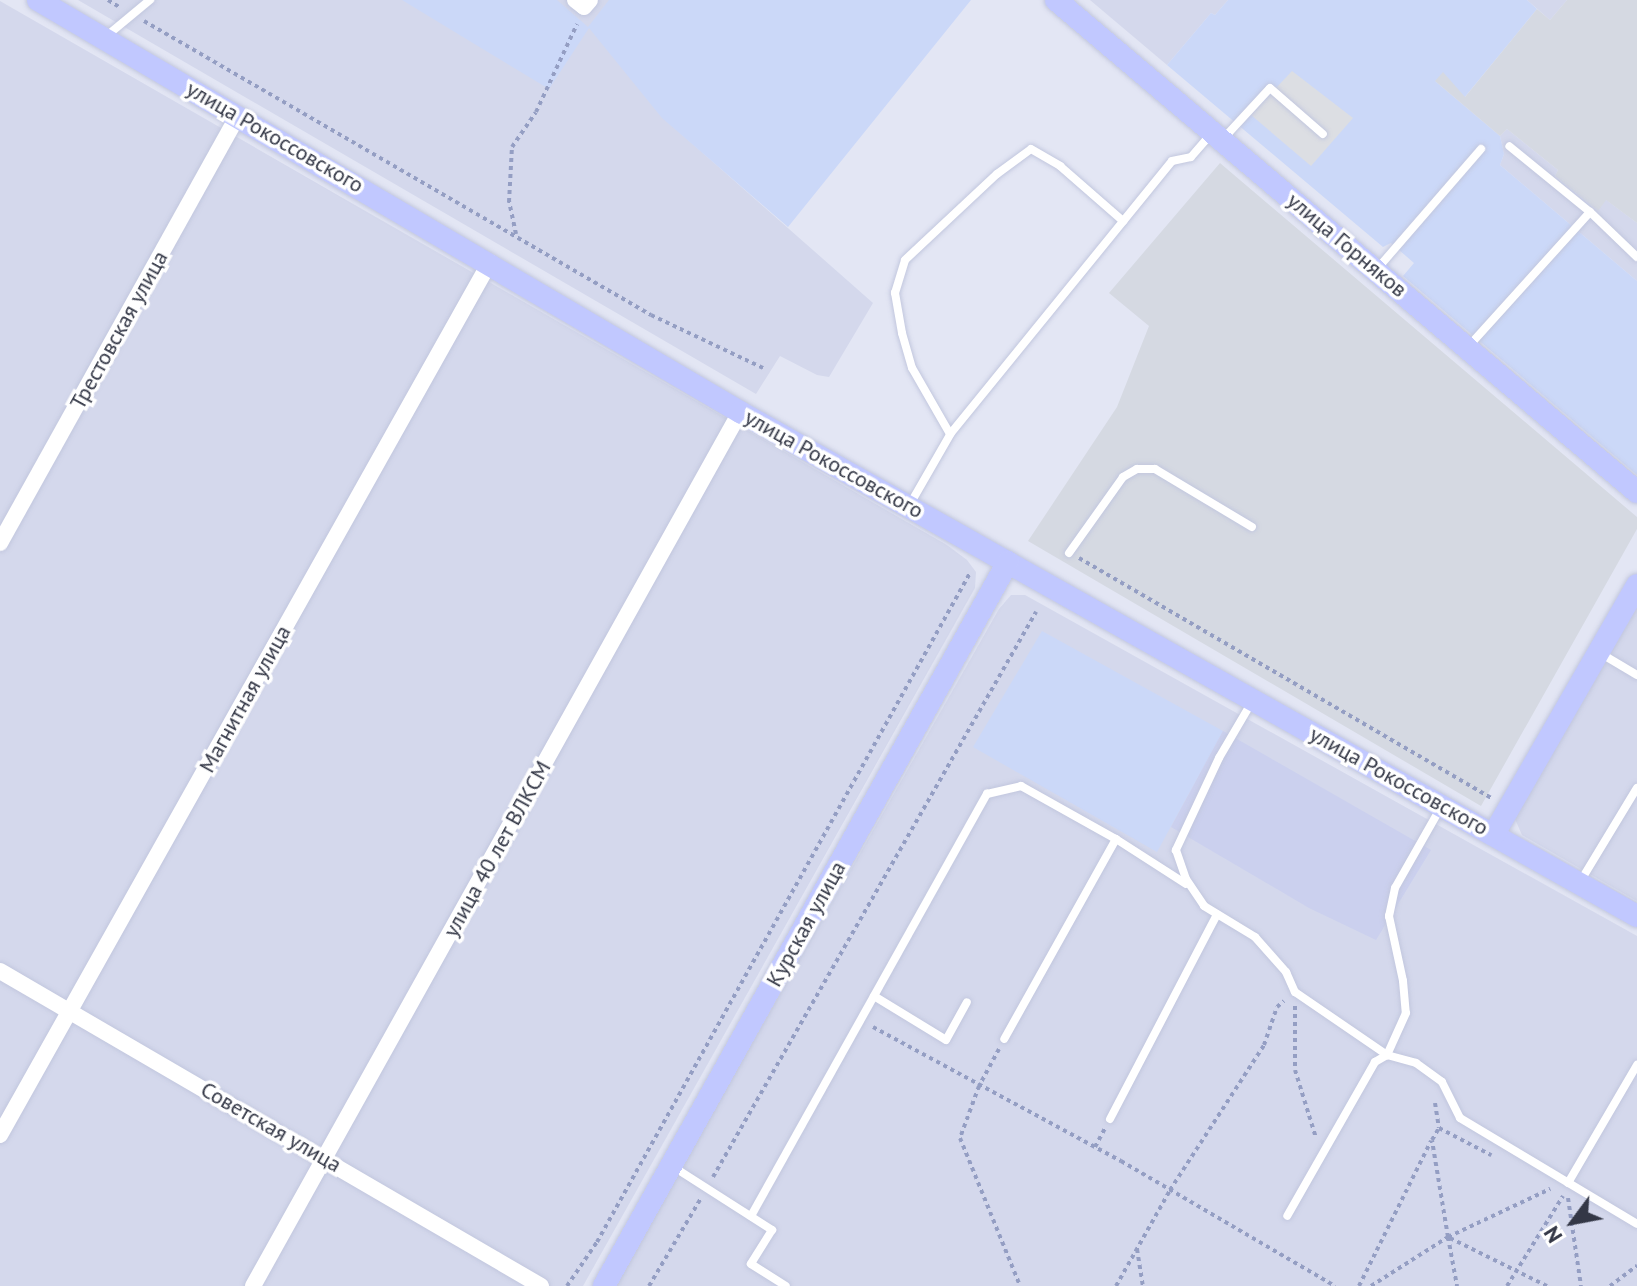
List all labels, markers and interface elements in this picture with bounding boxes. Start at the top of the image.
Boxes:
street label: улица Рокоссовского [182,75,368,199]
street label: улица Горняков [1282,187,1412,303]
street label: Трестовская улица [65,246,173,414]
street label: улица Рокоссовского [740,404,928,524]
street label: Магнитная улица [194,621,296,777]
street label: улица Рокоссовского [1305,721,1493,841]
street label: улица 40 лет ВЛКСМ [437,756,557,942]
street label: Курская улица [761,857,851,991]
street label: Советская улица [196,1076,346,1178]
north arrow [1533,1182,1613,1262]
text: N [1537,1221,1568,1248]

